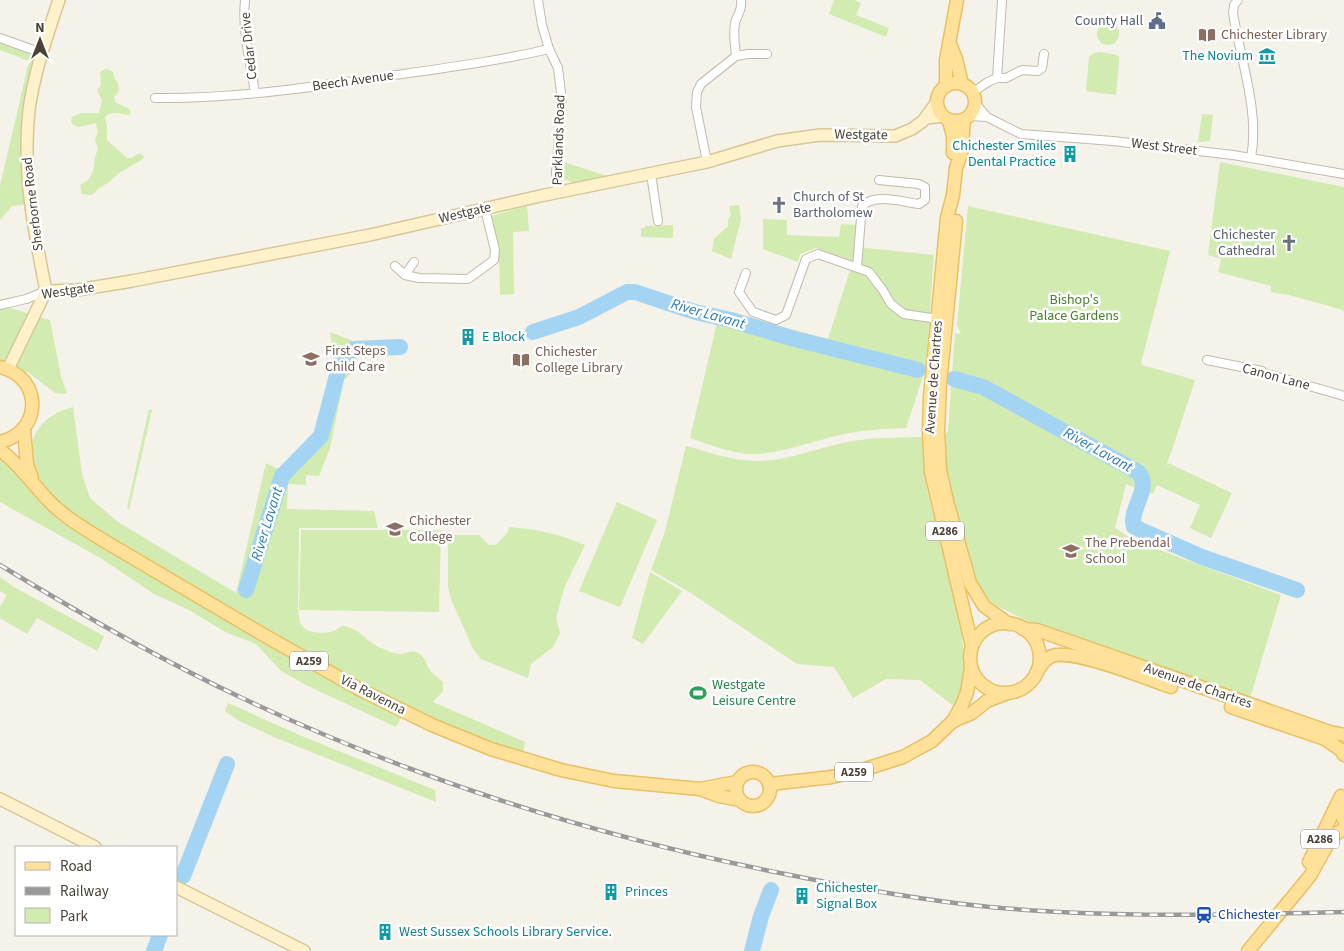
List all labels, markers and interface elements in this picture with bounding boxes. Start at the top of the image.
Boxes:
street label: Cedar Drive [236,11,262,81]
place label: County Hall [1075,11,1143,31]
public building icon: County Hall [1147,11,1167,31]
north arrow [15,15,65,65]
text: N [35,18,45,38]
library icon: Chichester Library [1197,25,1217,45]
place label: Chichester Library [1221,25,1328,45]
place label: The Novium [1182,46,1253,66]
museum icon: The Novium [1257,46,1277,66]
street label: Beech Avenue [311,65,395,97]
street label: Parklands Road [547,94,571,186]
street label: Westgate [834,125,888,145]
street label: West Street [1130,133,1198,161]
place label: Chichester Smiles Dental Practice [952,136,1056,172]
building icon: Chichester Smiles Dental Practice [1060,144,1080,164]
street label: Sherborne Road [17,156,49,252]
place label: Church of St Bartholomew [793,187,873,223]
church icon: Church of St Bartholomew [769,195,789,215]
street label: Westgate [437,197,493,229]
place label: Chichester Cathedral [1213,225,1275,261]
church icon: Chichester Cathedral [1279,233,1299,253]
street label: Westgate [40,277,96,305]
park label: Bishop's Palace Gardens [1029,290,1119,326]
water label: River Lavant [669,293,749,335]
street label: Avenue de Chartres [920,320,948,434]
building icon: E Block [458,327,478,347]
place label: E Block [482,327,525,347]
place label: First Steps Child Care [325,341,386,377]
place label: Chichester College Library [535,342,623,378]
school or university icon: First Steps Child Care [301,349,321,369]
library icon: Chichester College Library [511,350,531,370]
street label: Canon Lane [1240,358,1312,396]
water label: River Lavant [1060,422,1137,478]
water label: River Lavant [246,483,288,563]
place label: Chichester College [409,511,471,547]
school or university icon: Chichester College [385,519,405,539]
road number: A286 [926,522,964,540]
place label: The Prebendal School [1085,533,1171,569]
school or university icon: The Prebendal School [1061,541,1081,561]
road number: A259 [290,651,328,670]
street label: Avenue de Chartres [1141,658,1255,714]
street label: Via Ravenna [337,670,409,720]
place label: Westgate Leisure Centre [712,675,796,711]
sports icon: Westgate Leisure Centre [688,683,708,703]
road number: A259 [835,762,873,782]
road number: A286 [1301,830,1339,849]
legend [15,846,178,936]
text: Road [60,856,92,877]
place label: Chichester Signal Box [816,878,878,914]
text: Railway [60,881,109,902]
building icon: Princes [601,882,621,902]
place label: Princes [625,882,668,902]
building icon: Chichester Signal Box [792,886,812,906]
station icon: Chichester [1194,905,1214,925]
place label: Chichester [1218,905,1280,925]
text: Park [60,906,89,927]
building icon: West Sussex Schools Library Service. [375,922,395,942]
place label: West Sussex Schools Library Service. [399,922,612,942]

